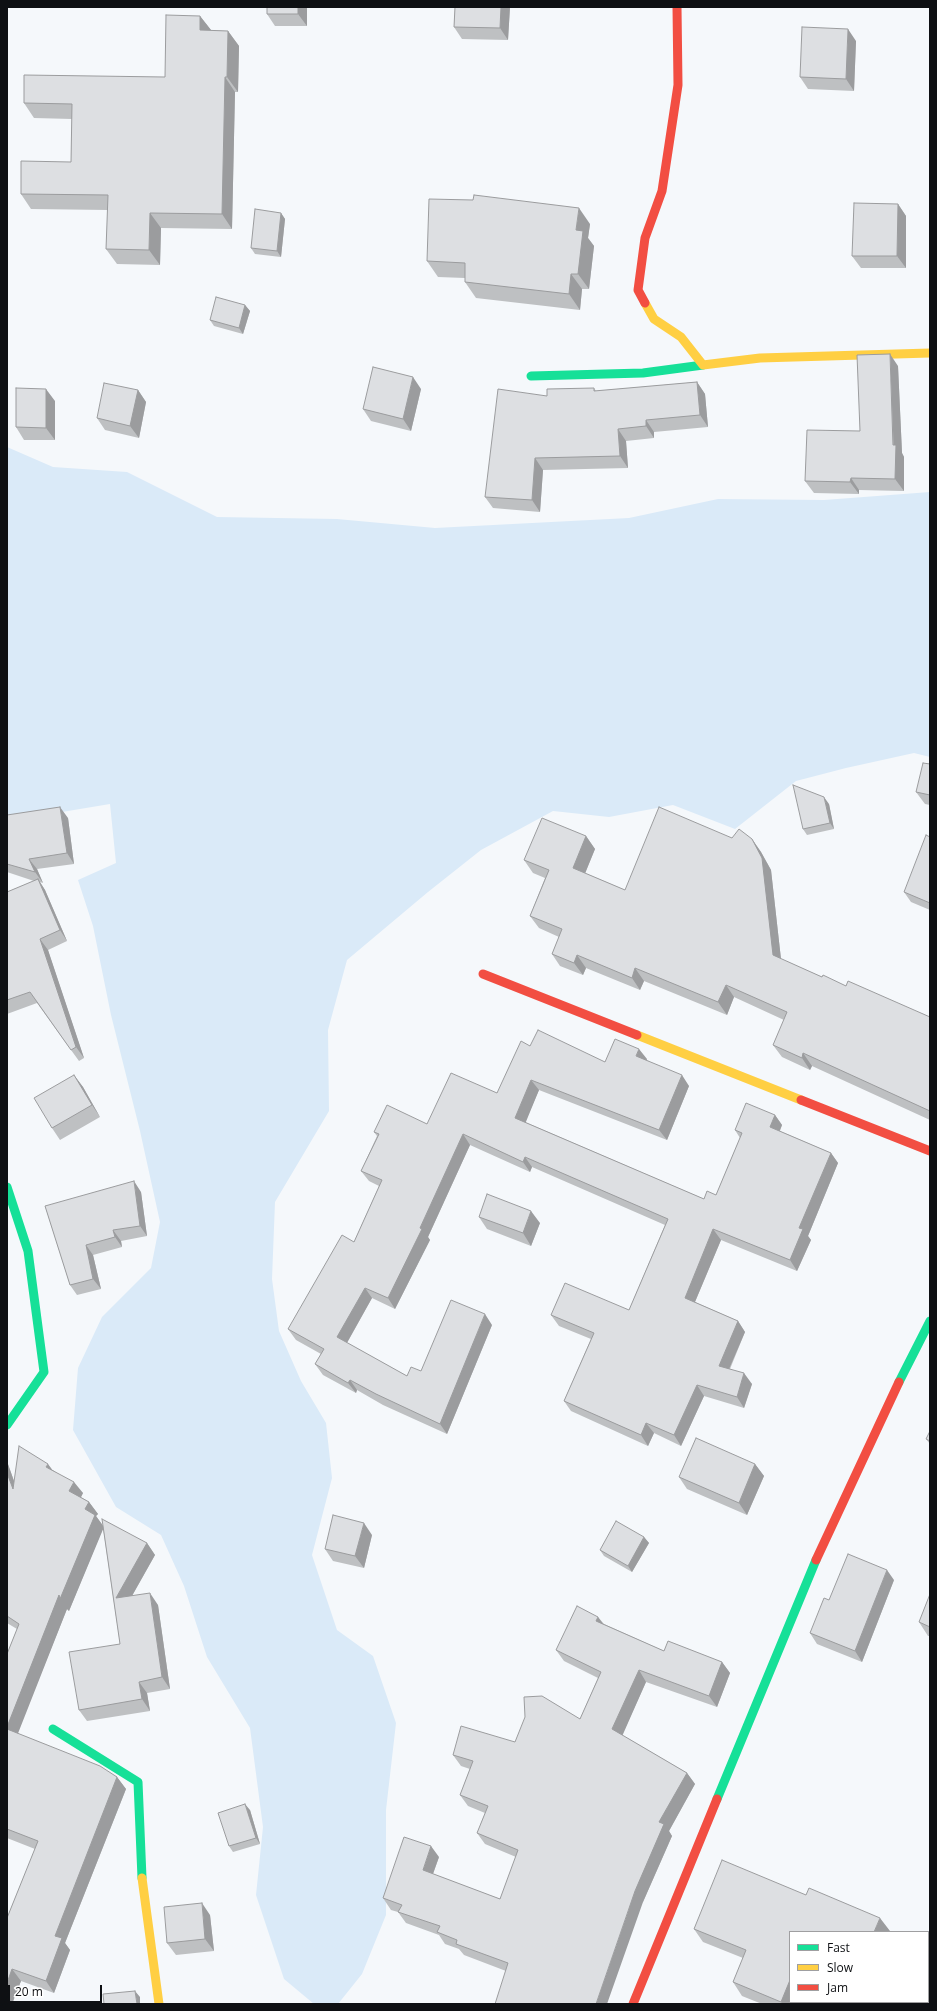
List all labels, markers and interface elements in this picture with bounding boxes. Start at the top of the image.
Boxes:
legend [789,1931,929,2003]
text: Fast [827,1939,850,1956]
text: Slow [827,1959,853,1976]
scale bar [10,1977,104,2003]
text: Jam [827,1979,848,1996]
text: 20 m [15,1983,43,2000]

